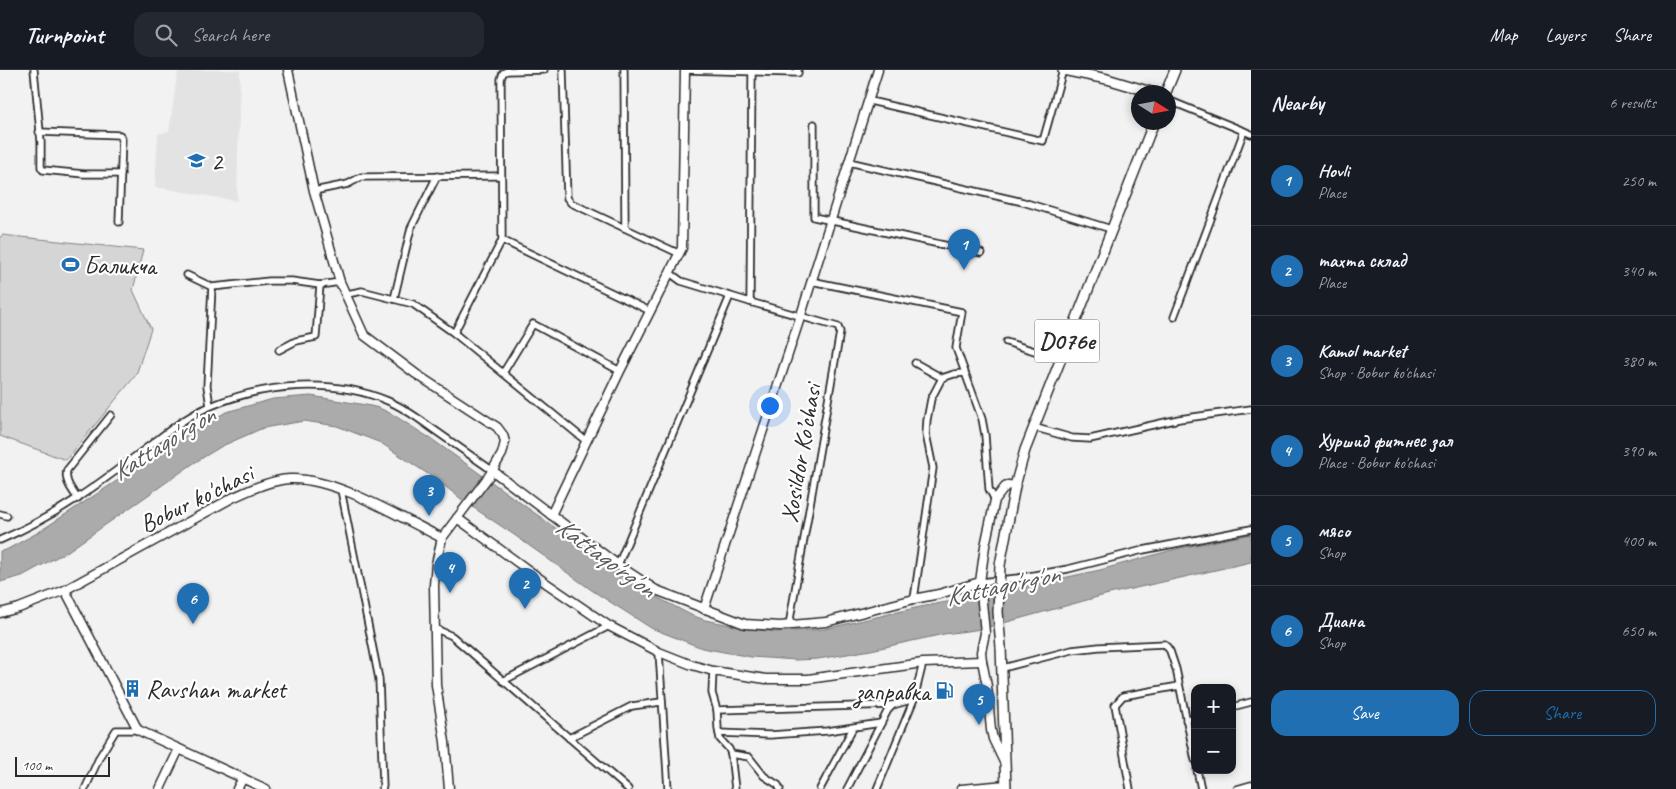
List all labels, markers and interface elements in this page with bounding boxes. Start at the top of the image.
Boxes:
search box [134,12,484,57]
text: Turnpoint [25,20,104,50]
icon: search [152,21,180,49]
text: Search here [192,23,269,47]
text: Map [1490,24,1518,46]
text: Layers [1546,24,1585,46]
text: Share [1613,24,1651,46]
north arrow [1131,85,1176,130]
text: Nearby [1271,90,1324,116]
text: 6 results [1609,93,1656,113]
place label: 2 [211,146,224,178]
school or university icon: 2 [187,151,207,171]
text: Hovli [1318,159,1349,183]
text: 1 [1283,171,1291,191]
text: 250 m [1622,171,1656,191]
text: Place [1318,183,1346,203]
pin: 1 [948,229,980,270]
text: тахта склад [1318,249,1406,273]
place label: Баликча [84,250,159,282]
sports icon: Баликча [60,255,80,275]
text: 2 [1283,261,1291,281]
text: 340 m [1622,261,1656,281]
text: Place [1318,273,1346,293]
road number: D076e [1034,320,1100,362]
text: Kamol market [1318,339,1406,363]
text: 3 [1283,351,1291,371]
text: 380 m [1622,351,1656,371]
text: Shop · Bobur ko'chasi [1318,363,1434,383]
street label: Xosildor Ko’chasi [773,378,829,525]
your location [757,393,783,419]
water label: Kattaqo'rg'on [106,398,223,488]
text: Хуршид фитнес зал [1318,429,1452,453]
text: 4 [1283,441,1291,461]
text: 390 m [1622,441,1656,461]
text: Place · Bobur ko'chasi [1318,453,1435,473]
street label: Bobur ko'chasi [134,456,261,540]
pin: 3 [413,475,445,516]
water label: Kattaqo'rg'on [549,510,664,606]
text: мясо [1318,519,1350,543]
text: 5 [1284,531,1290,551]
text: 400 m [1622,531,1656,551]
text: Shop [1318,543,1345,563]
pin: 4 [434,552,466,593]
water label: Kattaqo'rg'on [942,557,1064,614]
pin: 2 [509,568,541,609]
pin: 6 [177,583,209,624]
text: Диана [1318,609,1364,633]
text: 6 [1283,621,1291,641]
text: 650 m [1622,621,1656,641]
text: Shop [1318,633,1345,653]
place label: Ravshan market [146,674,288,706]
place label: заправка [852,676,933,709]
building icon: Ravshan market [122,679,142,699]
fuel station icon: заправка [934,681,954,701]
pin: 5 [963,684,995,725]
map controls [1191,684,1236,774]
button: + [1191,684,1236,729]
button: Save [1271,690,1459,736]
button: Share [1469,690,1656,736]
button: − [1191,729,1236,774]
scale bar [15,754,110,777]
text: 100 m [22,757,52,774]

